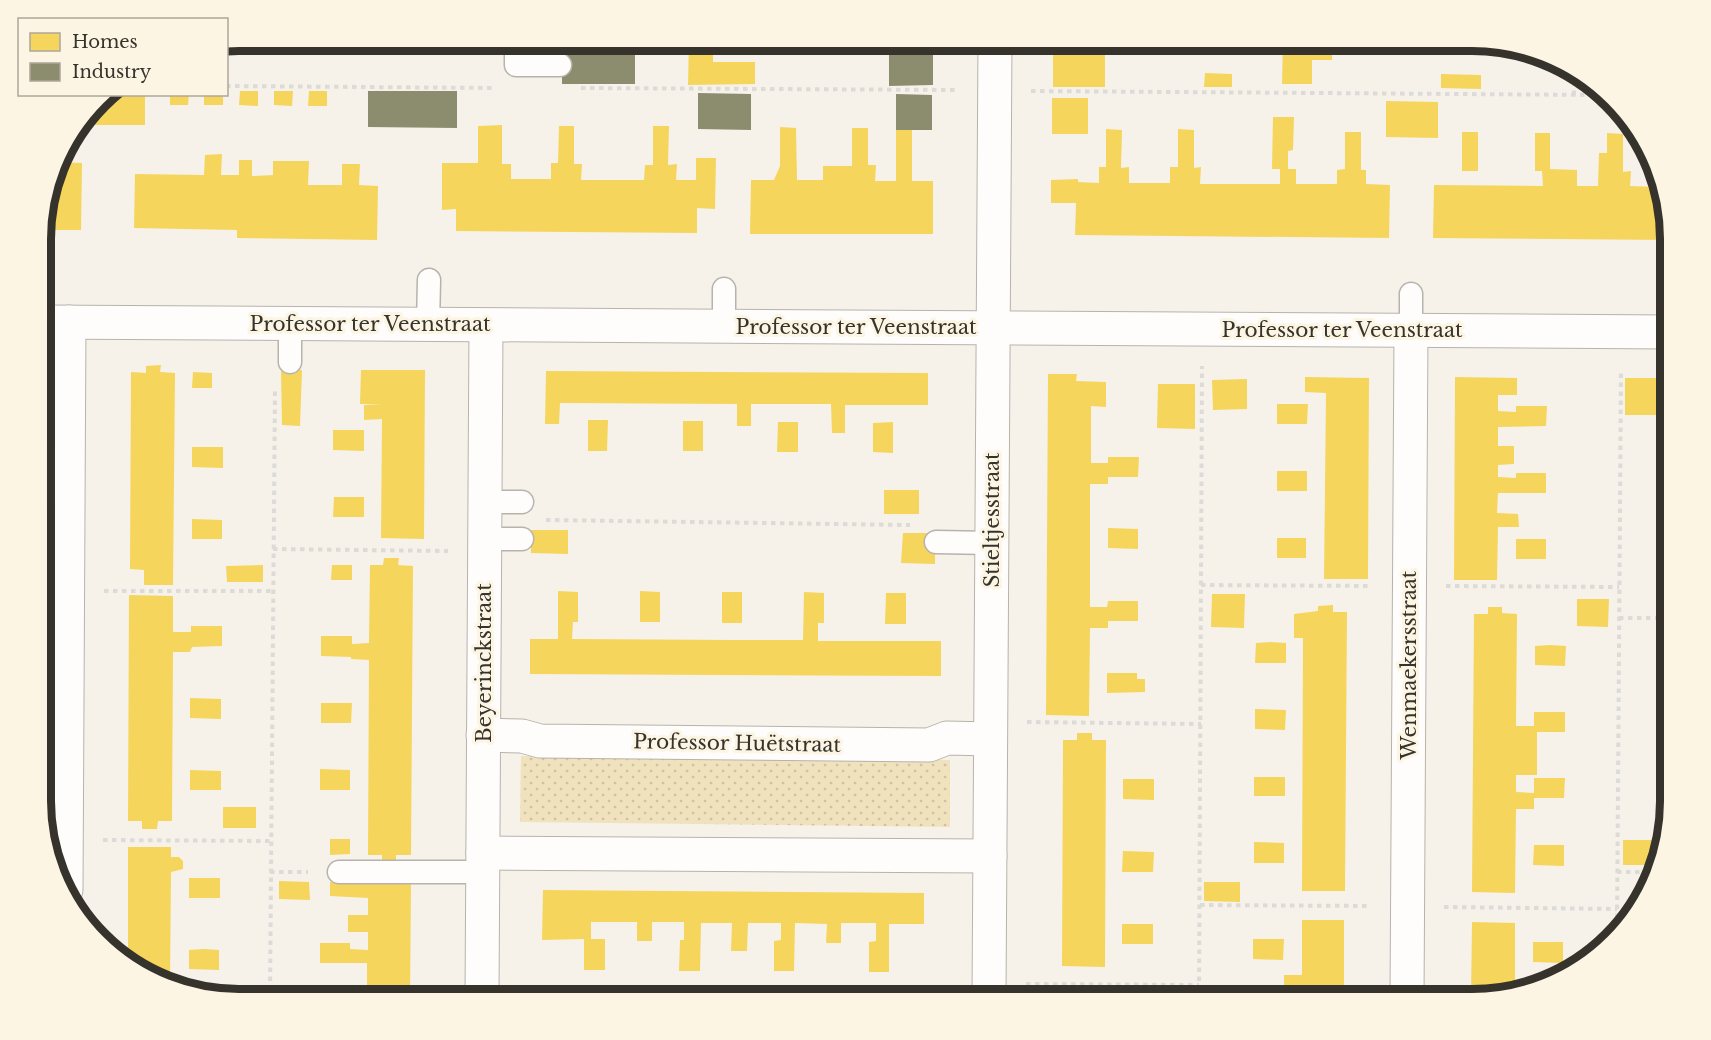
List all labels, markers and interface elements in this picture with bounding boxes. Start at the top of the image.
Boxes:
legend [18,18,228,96]
text: Homes [72,31,138,53]
text: Industry [72,61,152,83]
street label: Professor ter Veenstraat [249,312,491,336]
street label: Professor ter Veenstraat [735,315,977,339]
street label: Professor ter Veenstraat [1221,318,1463,342]
street label: Stieltjesstraat [980,452,1004,588]
street label: Wenmaekersstraat [1397,570,1421,760]
street label: Beyerinckstraat [472,583,496,743]
street label: Professor Huëtstraat [633,729,842,757]

